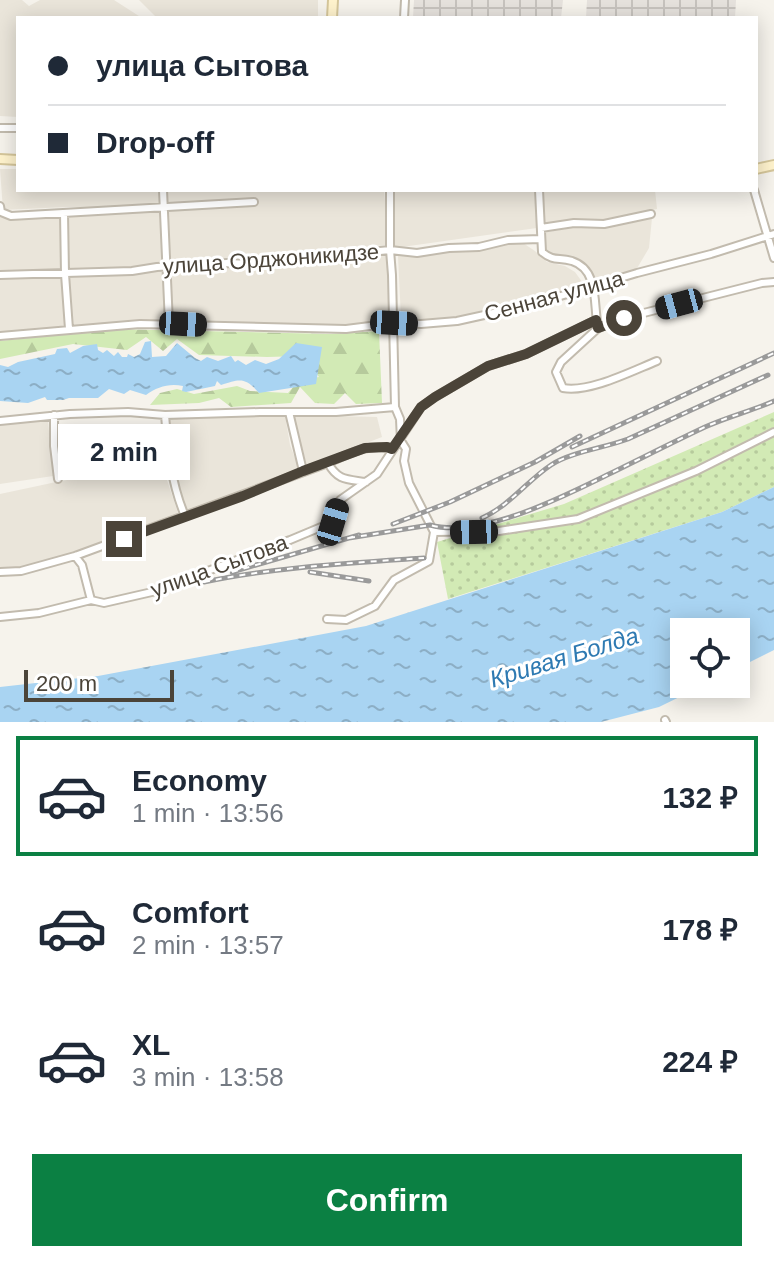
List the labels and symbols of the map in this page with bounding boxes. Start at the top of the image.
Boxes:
street label: улица Орджоникидзе [162,239,380,279]
street label: Сенная улица [482,265,627,327]
car [653,286,705,322]
route start [606,300,642,336]
car [369,310,419,336]
car [158,311,208,337]
callout: 2 min [58,423,190,479]
car [315,496,351,548]
car [450,520,498,544]
route end [106,521,142,557]
street label: улица Сытова [147,529,292,602]
water label: Кривая Болда [486,622,642,692]
scale bar [24,666,174,702]

